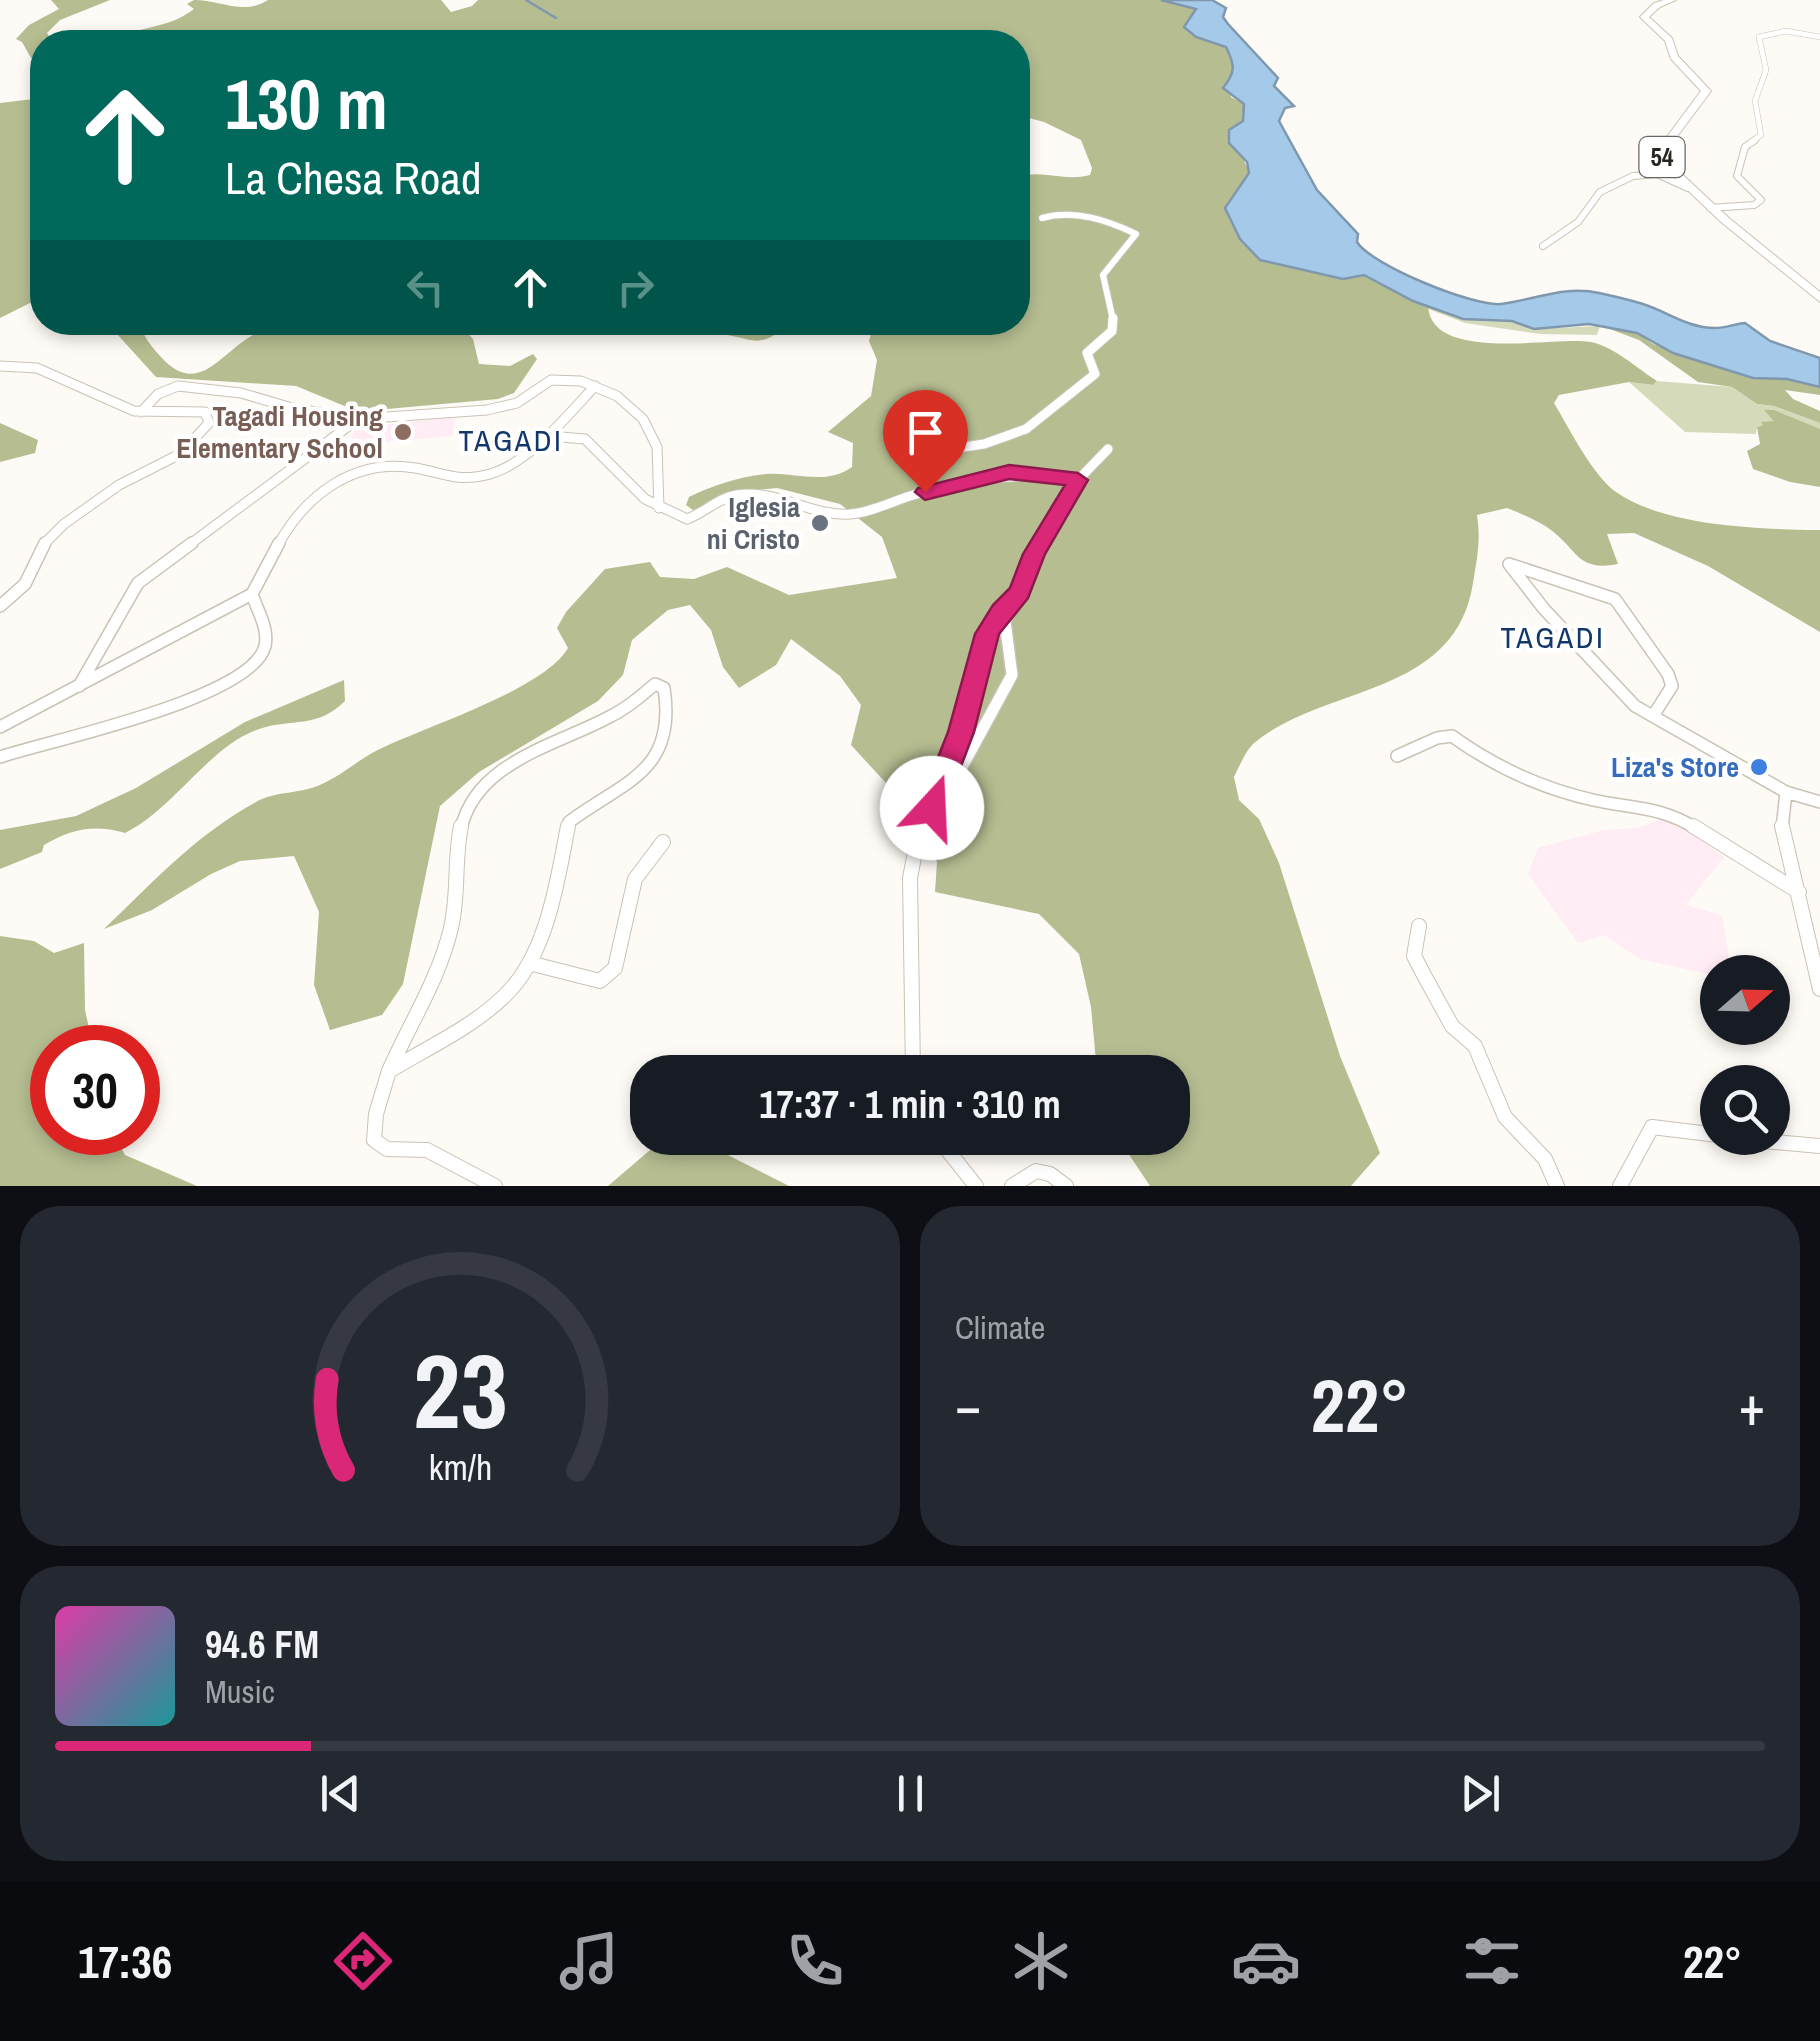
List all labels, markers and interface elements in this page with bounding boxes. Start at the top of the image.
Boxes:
text: 130 m [225,57,388,151]
icon: ahead [60,70,190,200]
road number: 54 [1640,137,1684,177]
text: La Chesa Road [225,147,481,208]
icon: left [398,260,453,315]
icon: ahead [503,260,558,315]
icon: right [608,260,663,315]
pin [883,390,968,493]
place label: Tagadi Housing Elementary School [176,397,383,467]
icon: arrive [898,405,953,460]
district label: TAGADI [459,420,563,460]
marker: Tagadi Housing Elementary School [392,421,414,443]
place label: Iglesia ni Cristo [707,488,800,558]
marker: Iglesia ni Cristo [809,512,831,534]
district label: TAGADI [1501,617,1605,657]
place label: Liza's Store [1611,748,1739,786]
position arrow [880,756,984,860]
marker: Liza's Store [1748,756,1770,778]
north arrow [1700,955,1790,1045]
map controls [1700,955,1790,1155]
speed limit sign: 30 [30,1025,160,1155]
button: search [1700,1065,1790,1155]
text: 17:37 · 1 min · 310 m [759,1079,1061,1130]
text: Climate [955,1306,1045,1349]
text: 23 [413,1320,507,1460]
text: 22° [1311,1354,1409,1455]
text: − [955,1368,981,1442]
text: + [1739,1368,1765,1442]
text: km/h [428,1443,492,1491]
text: 94.6 FM [205,1619,319,1670]
text: Music [205,1670,275,1713]
icon: previous [313,1766,368,1821]
icon: pause [883,1766,938,1821]
icon: next [1453,1766,1508,1821]
icon: directions [328,1926,398,1996]
icon: music [554,1926,624,1996]
icon: phone [780,1926,850,1996]
icon: climate [1006,1926,1076,1996]
icon: car [1231,1926,1301,1996]
icon: filters [1457,1926,1527,1996]
text: 17:36 [78,1931,172,1992]
text: 22° [1683,1931,1742,1992]

